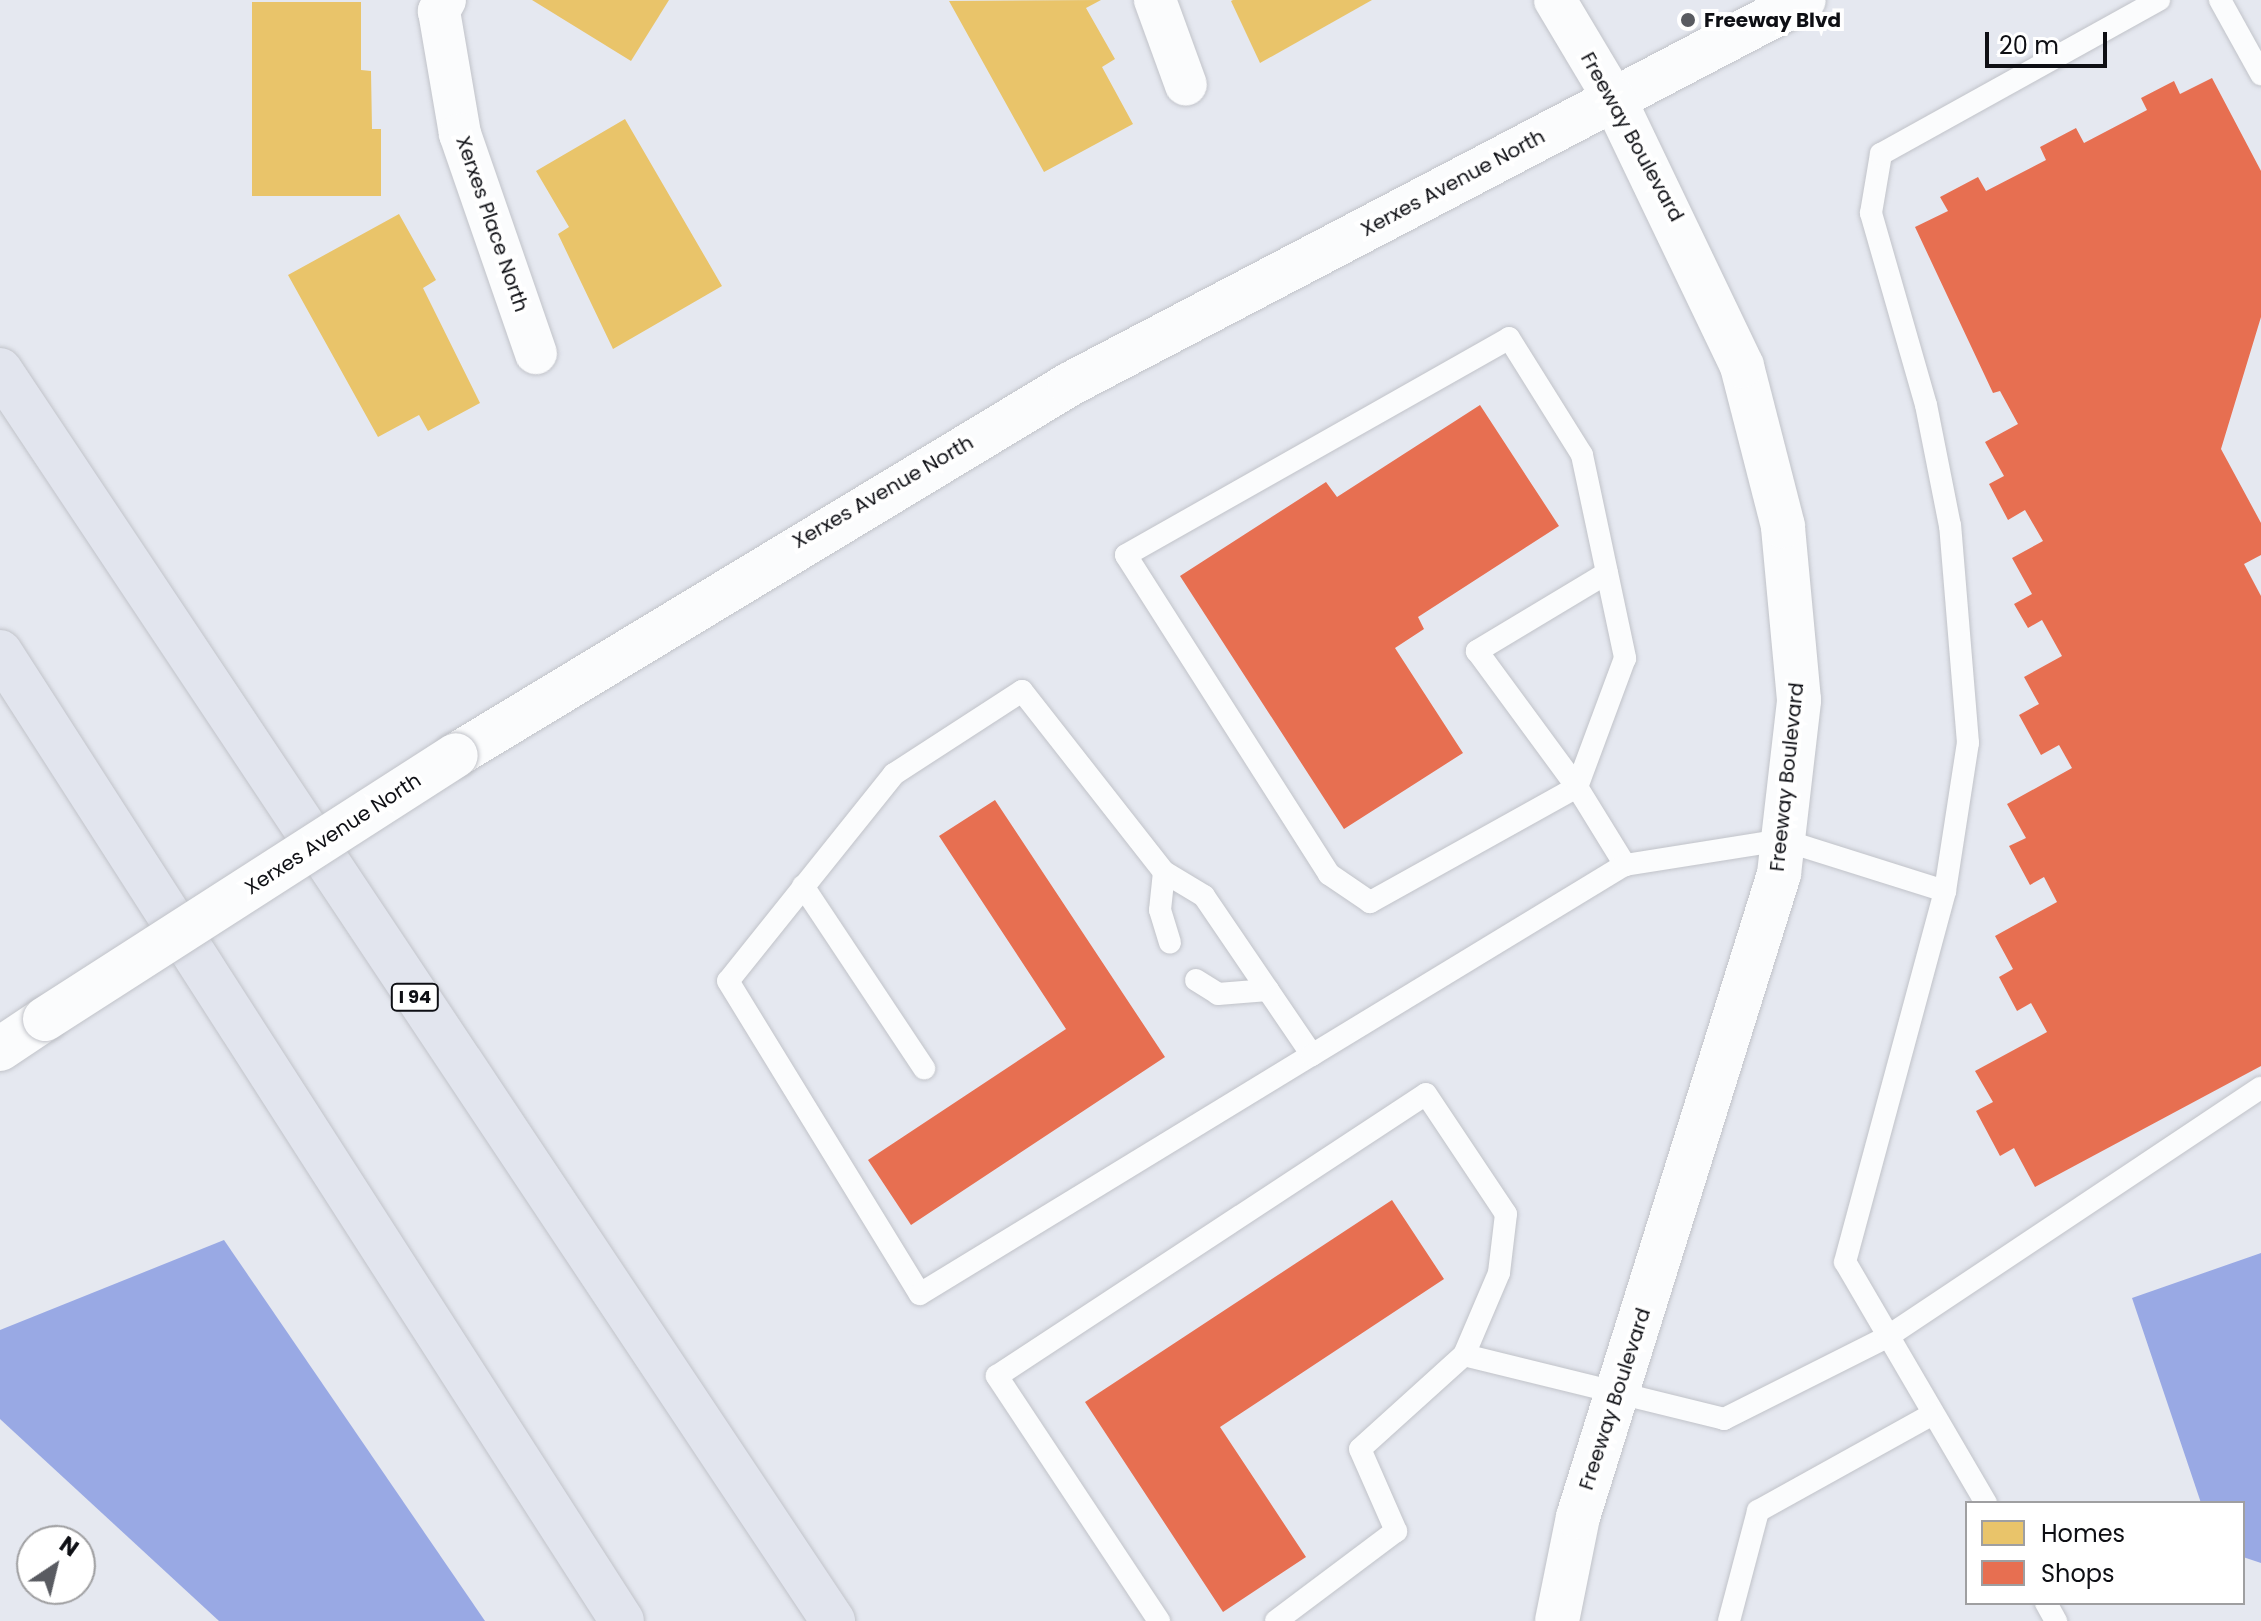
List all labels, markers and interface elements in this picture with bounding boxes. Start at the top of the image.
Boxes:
place label: Freeway Blvd [1704,8,1841,32]
marker: Freeway Blvd [1679,11,1697,29]
scale bar [1989,16,2111,66]
text: 20 m [1999,29,2059,62]
street label: Freeway Boulevard [1576,48,1688,226]
street label: Xerxes Avenue North [1357,124,1549,242]
street label: Xerxes Place North [451,133,533,315]
street label: Xerxes Avenue North [788,430,978,554]
street label: Freeway Boulevard [1765,681,1809,873]
street label: Xerxes Avenue North [241,768,425,900]
road number: I 94 [389,983,441,1011]
street label: Freeway Boulevard [1574,1305,1656,1493]
legend [1965,1501,2245,1605]
text: Homes [2041,1517,2125,1550]
north arrow [16,1525,96,1605]
text: N [53,1529,85,1564]
text: Shops [2041,1557,2115,1590]

